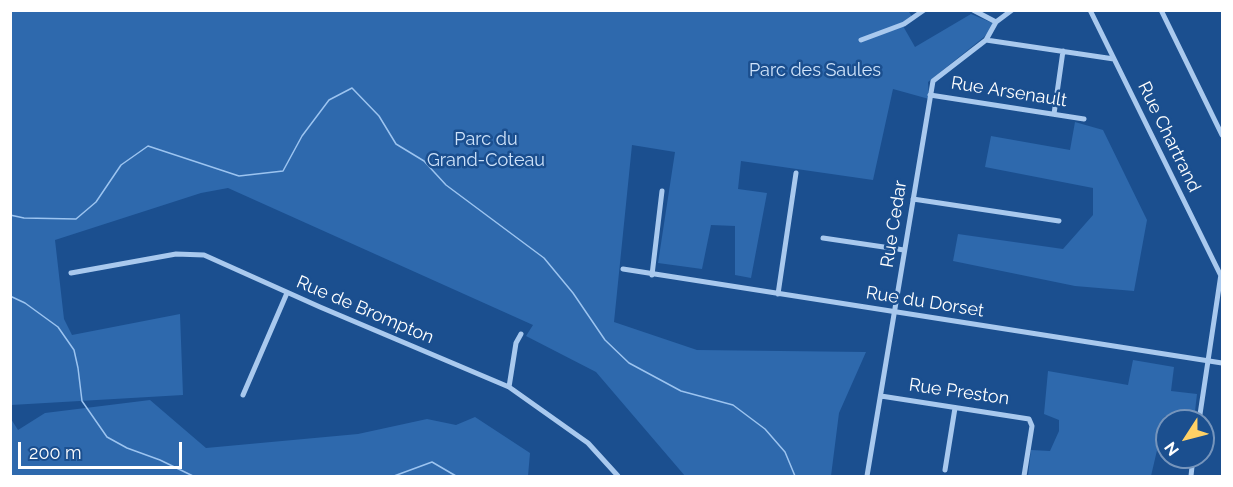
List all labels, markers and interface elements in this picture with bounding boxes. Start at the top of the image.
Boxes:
park label: Parc des Saules [749,60,881,82]
street label: Rue Arsenault [949,72,1069,112]
street label: Rue Chartrand [1133,78,1205,196]
park label: Parc du Grand-Coteau [427,129,545,172]
street label: Rue Cedar [876,179,912,269]
street label: Rue de Brompton [293,271,437,349]
street label: Rue du Dorset [865,282,985,322]
street label: Rue Preston [907,374,1011,410]
north arrow [1155,409,1215,469]
scale bar [21,430,184,468]
text: N [1160,438,1183,459]
text: 200 m [29,442,82,463]

